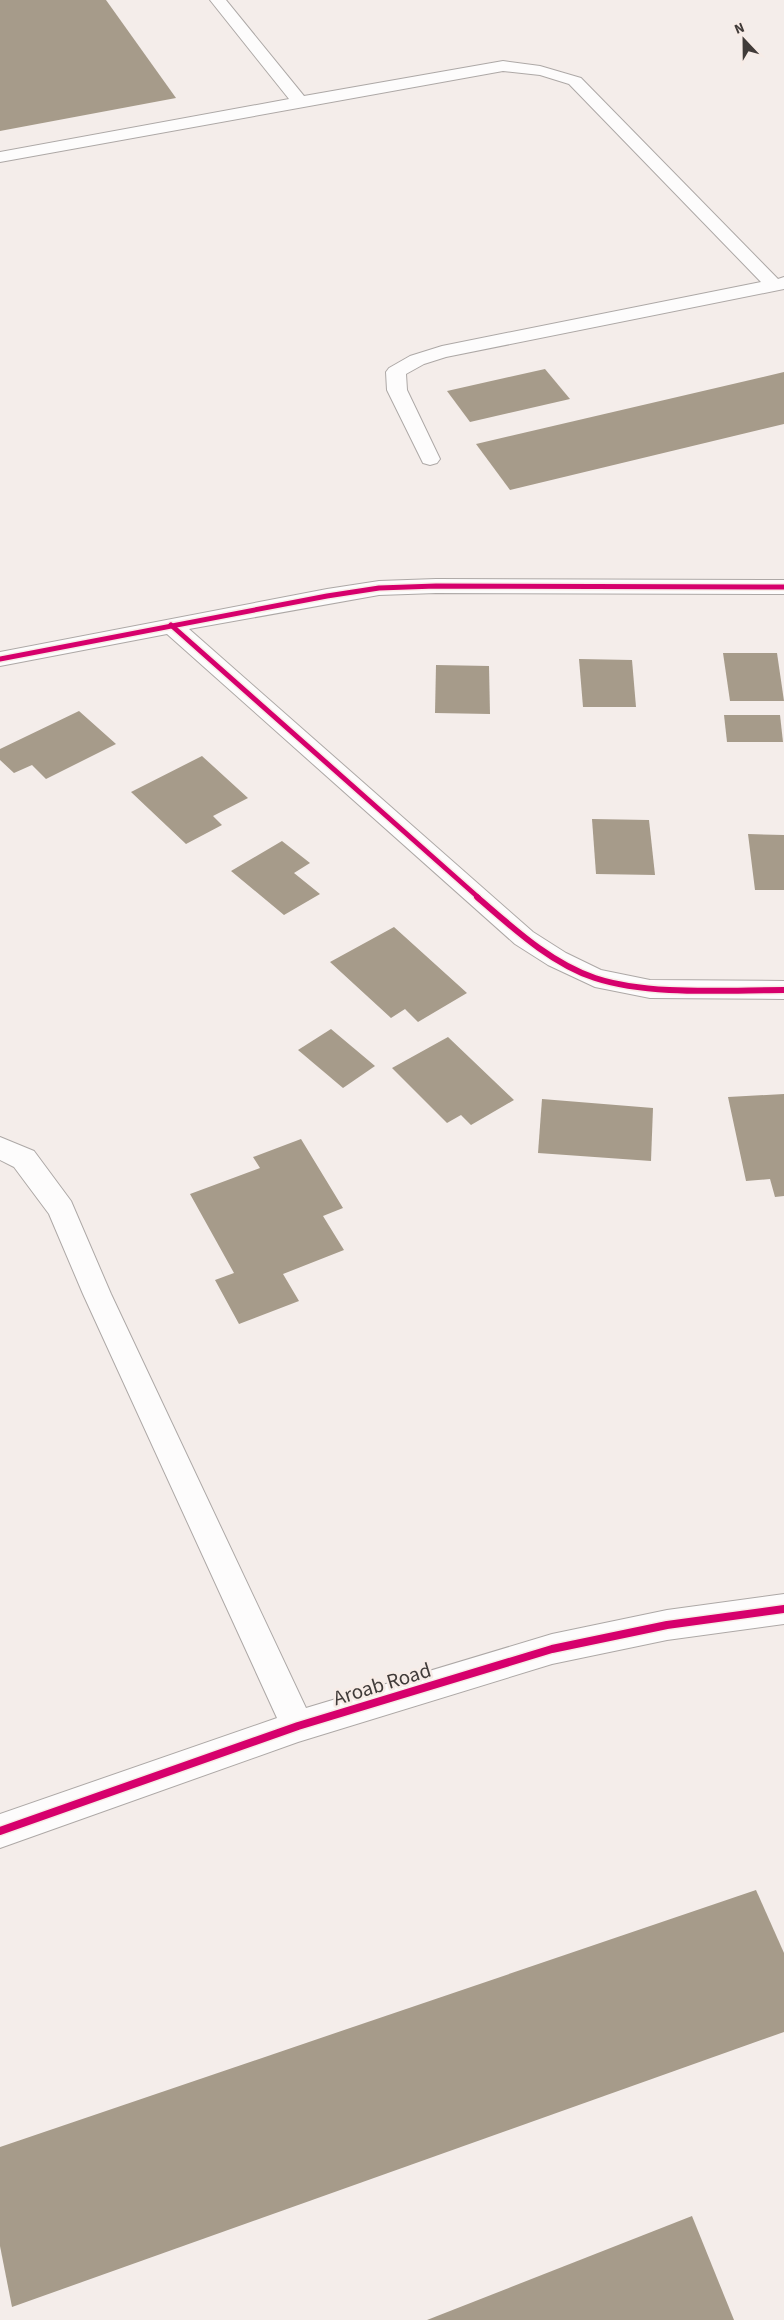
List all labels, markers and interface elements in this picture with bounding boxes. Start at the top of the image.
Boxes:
north arrow [719,15,769,65]
text: N [731,18,748,40]
street label: Aroab Road [329,1655,435,1713]

